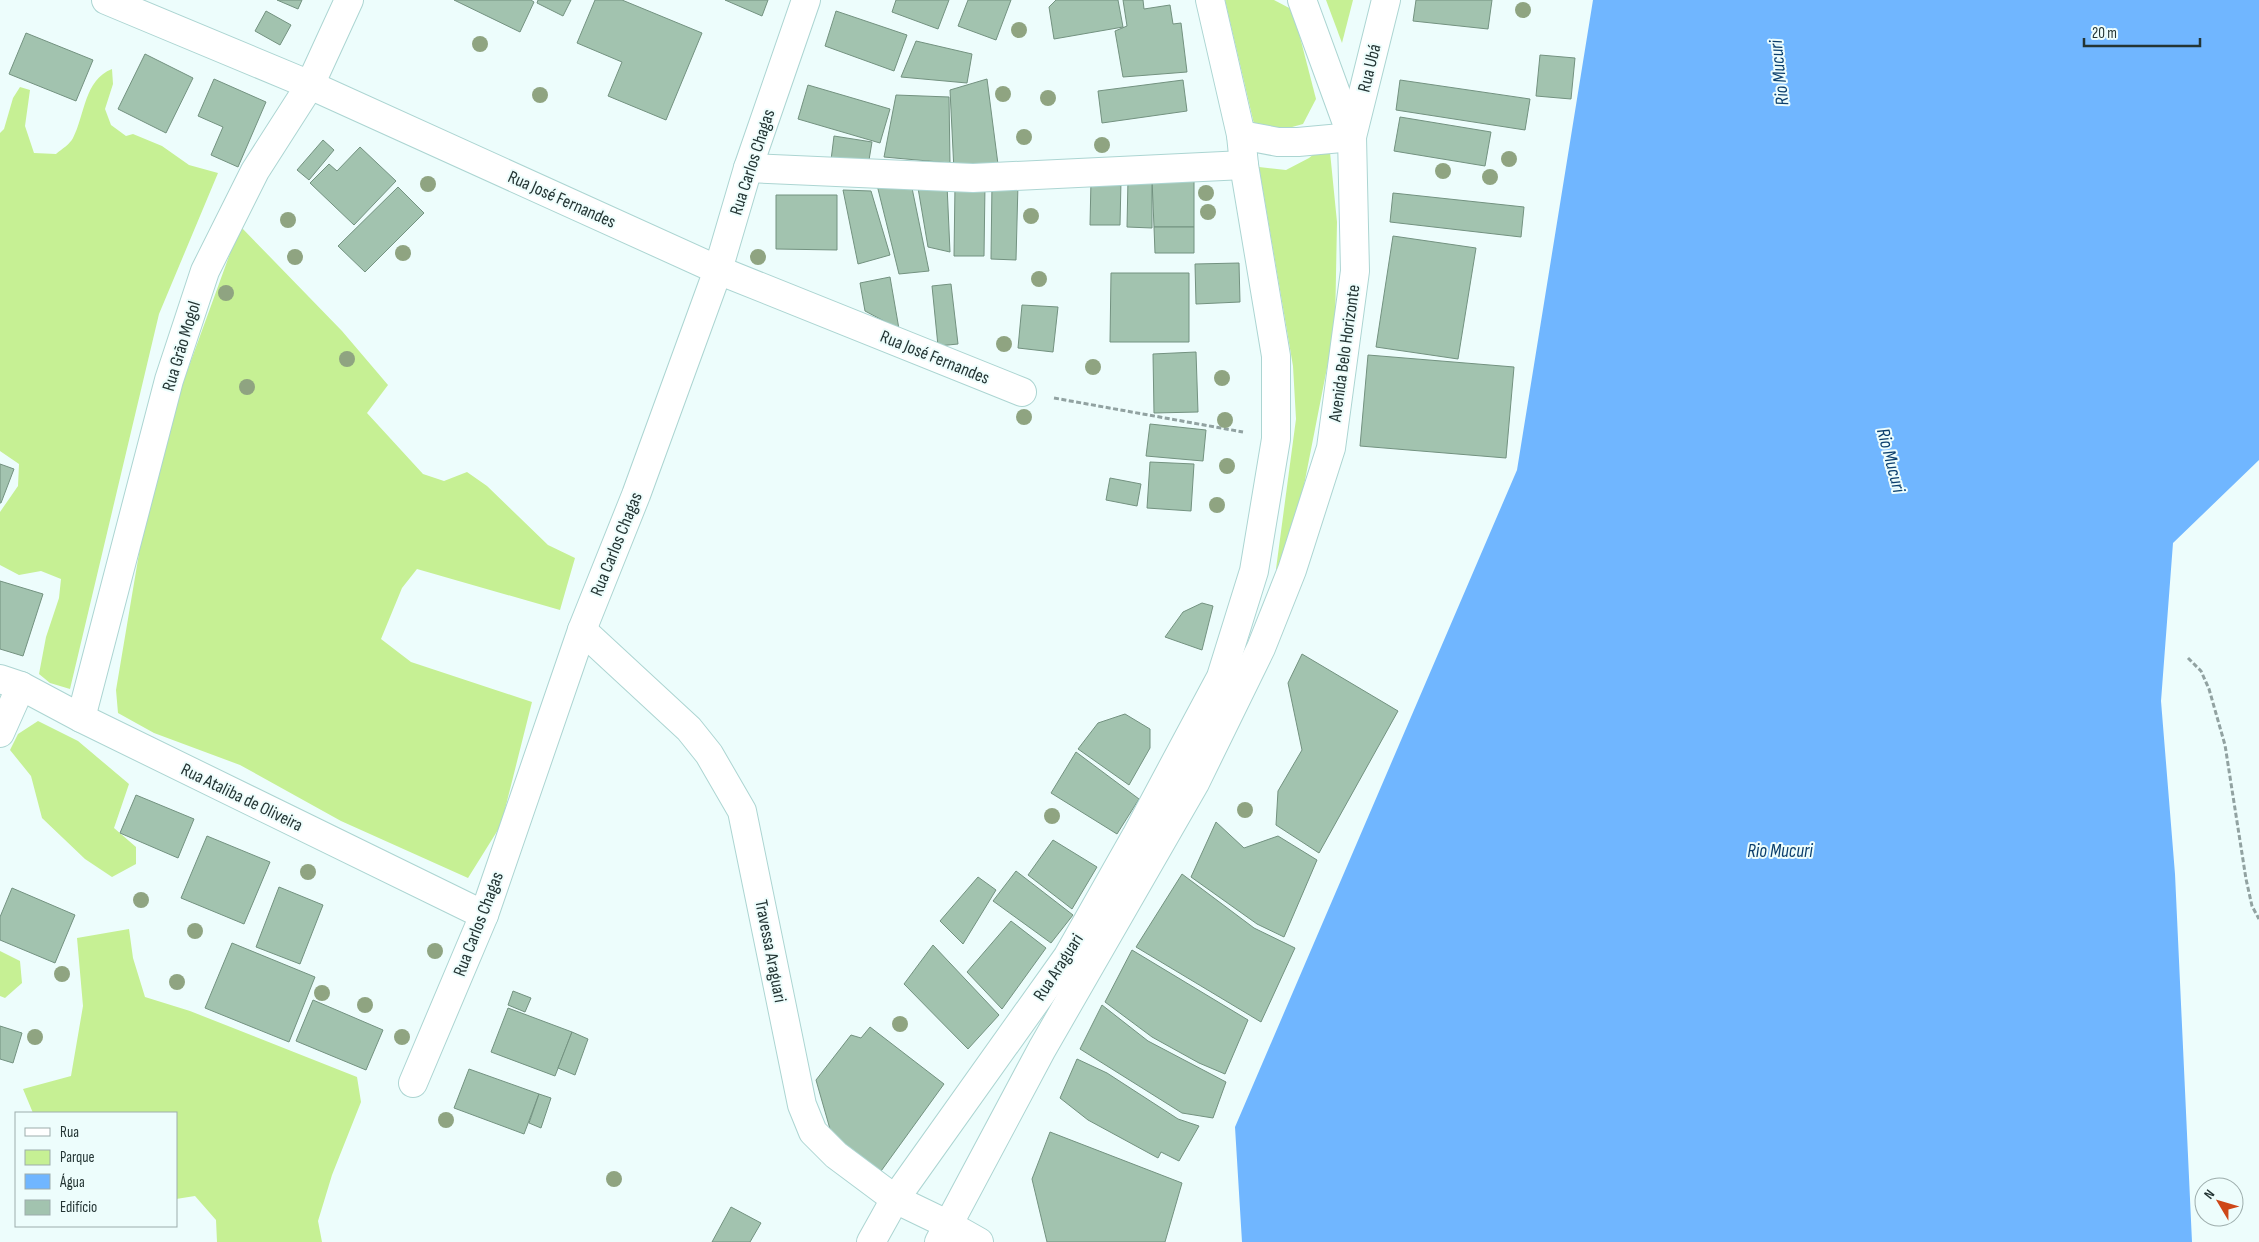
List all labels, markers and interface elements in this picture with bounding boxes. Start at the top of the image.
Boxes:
scale bar [2084,15,2200,47]
text: 20 m [2092,24,2117,43]
water label: Rio Mucuri [1765,38,1794,107]
street label: Rua Ubá [1353,42,1386,94]
street label: Rua Carlos Chagas [725,107,779,218]
street label: Rua José Fernandes [505,166,619,233]
street label: Avenida Belo Horizonte [1324,283,1364,424]
street label: Rua Grão Mogol [158,299,205,394]
street label: Rua José Fernandes [877,326,992,389]
water label: Rio Mucuri [1871,426,1910,496]
street label: Rua Carlos Chagas [586,489,647,599]
street label: Rua Ataliba de Oliveira [177,759,306,836]
water label: Rio Mucuri [1747,840,1813,863]
street label: Rua Carlos Chagas [449,869,508,979]
street label: Travessa Araguari [750,898,791,1004]
street label: Rua Araguari [1029,930,1088,1005]
legend [15,1112,178,1227]
text: Rua [60,1123,79,1142]
text: Parque [60,1148,95,1167]
text: Água [59,1173,85,1192]
north arrow [2194,1177,2244,1227]
text: N [2200,1186,2218,1202]
text: Edifício [60,1198,97,1217]

